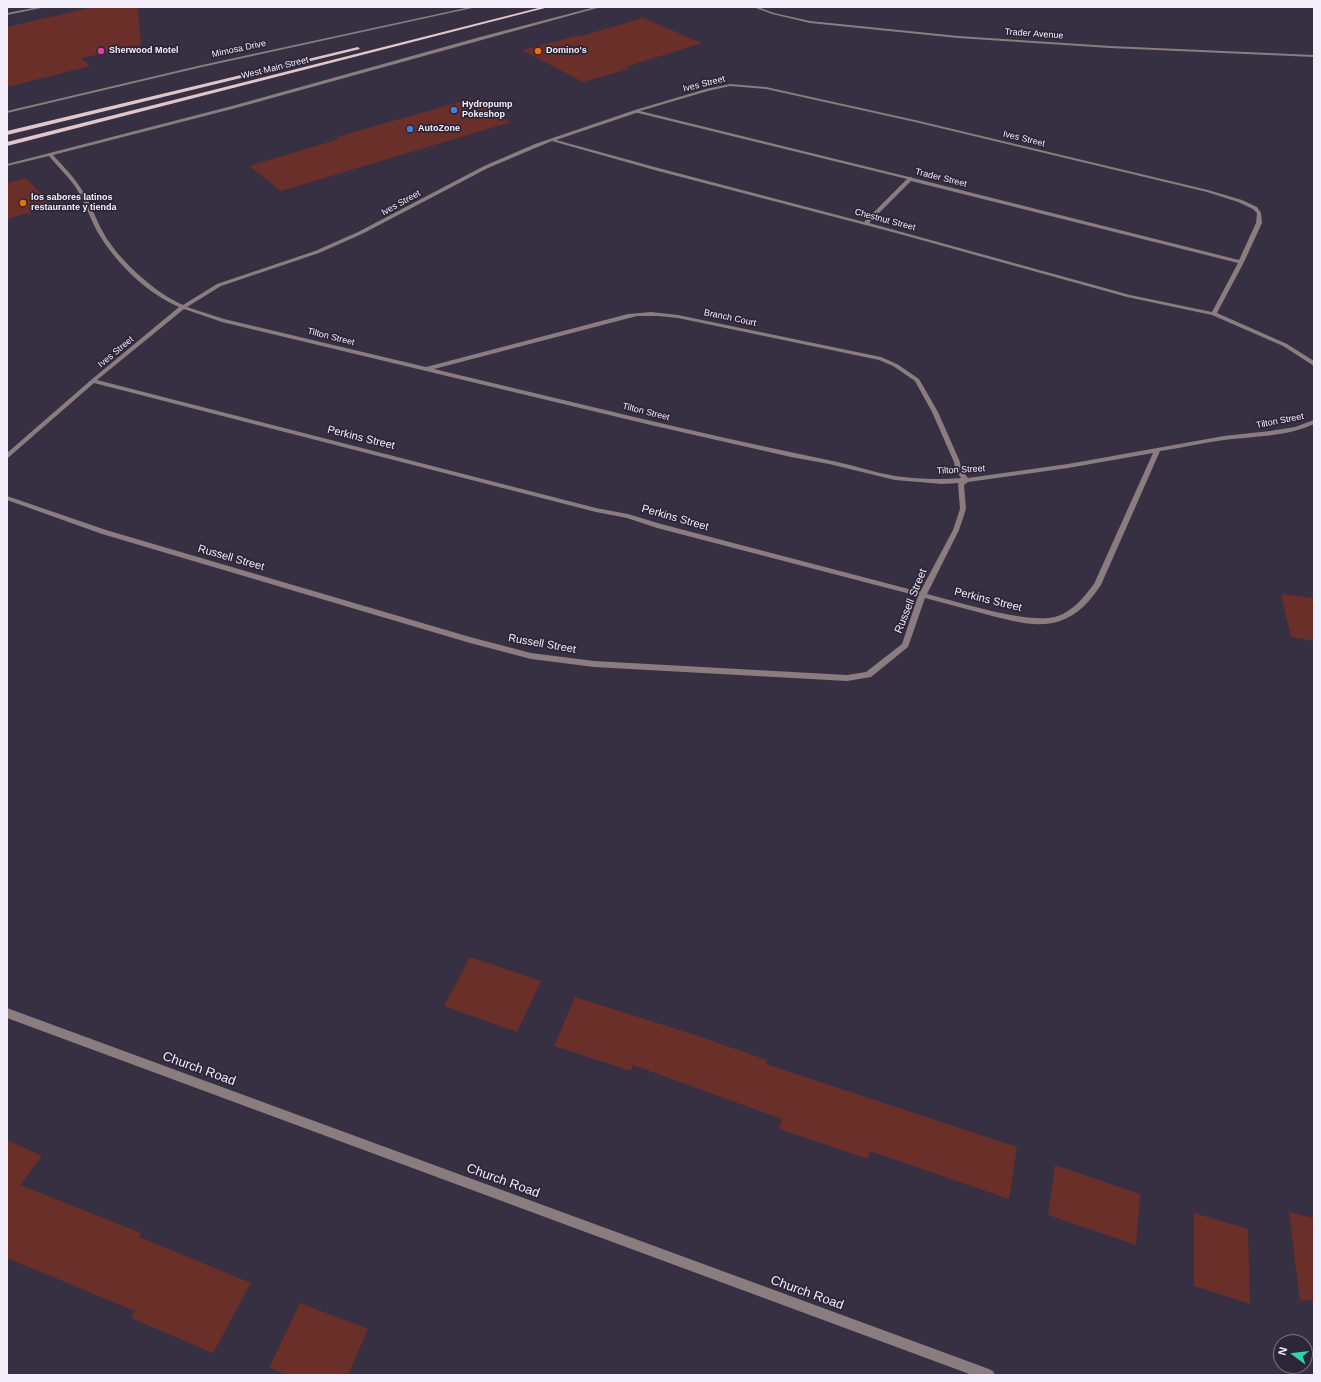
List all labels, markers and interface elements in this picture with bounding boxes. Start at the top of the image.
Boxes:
street label: Trader Avenue [1004,27,1064,41]
street label: Mimosa Drive [211,38,267,60]
marker: Sherwood Motel [96,46,106,56]
place label: Sherwood Motel [109,46,178,56]
marker: Domino's [533,46,543,56]
place label: Domino's [546,46,587,56]
street label: West Main Street [240,54,310,82]
street label: Ives Street [682,74,726,94]
place label: Hydropump Pokeshop [462,100,512,121]
marker: Hydropump Pokeshop [449,105,459,115]
marker: AutoZone [405,124,415,134]
place label: AutoZone [418,124,460,134]
street label: Ives Street [1002,129,1046,149]
street label: Trader Street [914,166,968,190]
street label: Ives Street [380,188,422,218]
place label: los sabores latinos restaurante y tienda [31,193,117,214]
marker: los sabores latinos restaurante y tienda [18,198,28,208]
street label: Chestnut Street [853,207,917,233]
street label: Branch Court [703,307,757,329]
street label: Tilton Street [306,326,356,348]
street label: Ives Street [96,334,136,370]
street label: Tilton Street [621,401,671,423]
street label: Tilton Street [1255,411,1305,431]
street label: Perkins Street [326,423,396,453]
street label: Tilton Street [937,463,985,477]
street label: Perkins Street [640,502,710,534]
street label: Russell Street [196,542,266,574]
street label: Russell Street [892,567,930,635]
street label: Perkins Street [953,585,1023,615]
street label: Russell Street [507,632,577,656]
street label: Church Road [160,1049,238,1089]
street label: Church Road [464,1161,542,1201]
street label: Church Road [768,1273,846,1313]
north arrow [1273,1334,1313,1374]
text: N [1276,1346,1289,1357]

